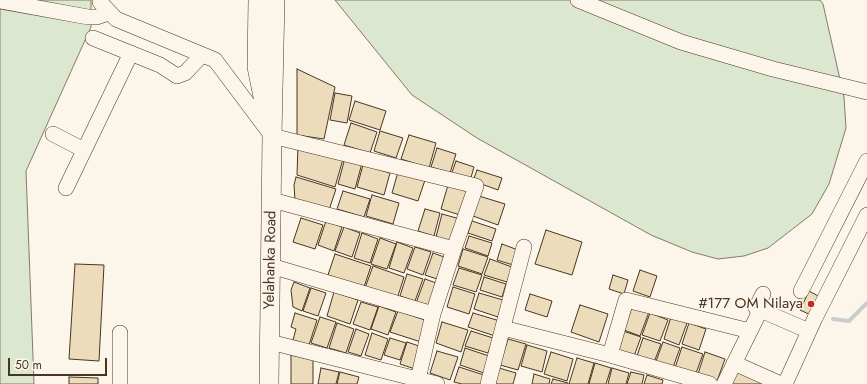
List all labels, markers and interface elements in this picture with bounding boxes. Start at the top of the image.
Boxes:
street label: Yelahanka Road [261,210,281,310]
place label: #177 OM Nilaya [698,295,803,313]
marker: #177 OM Nilaya [806,299,816,309]
scale bar [10,350,109,376]
text: 50 m [15,356,42,374]

